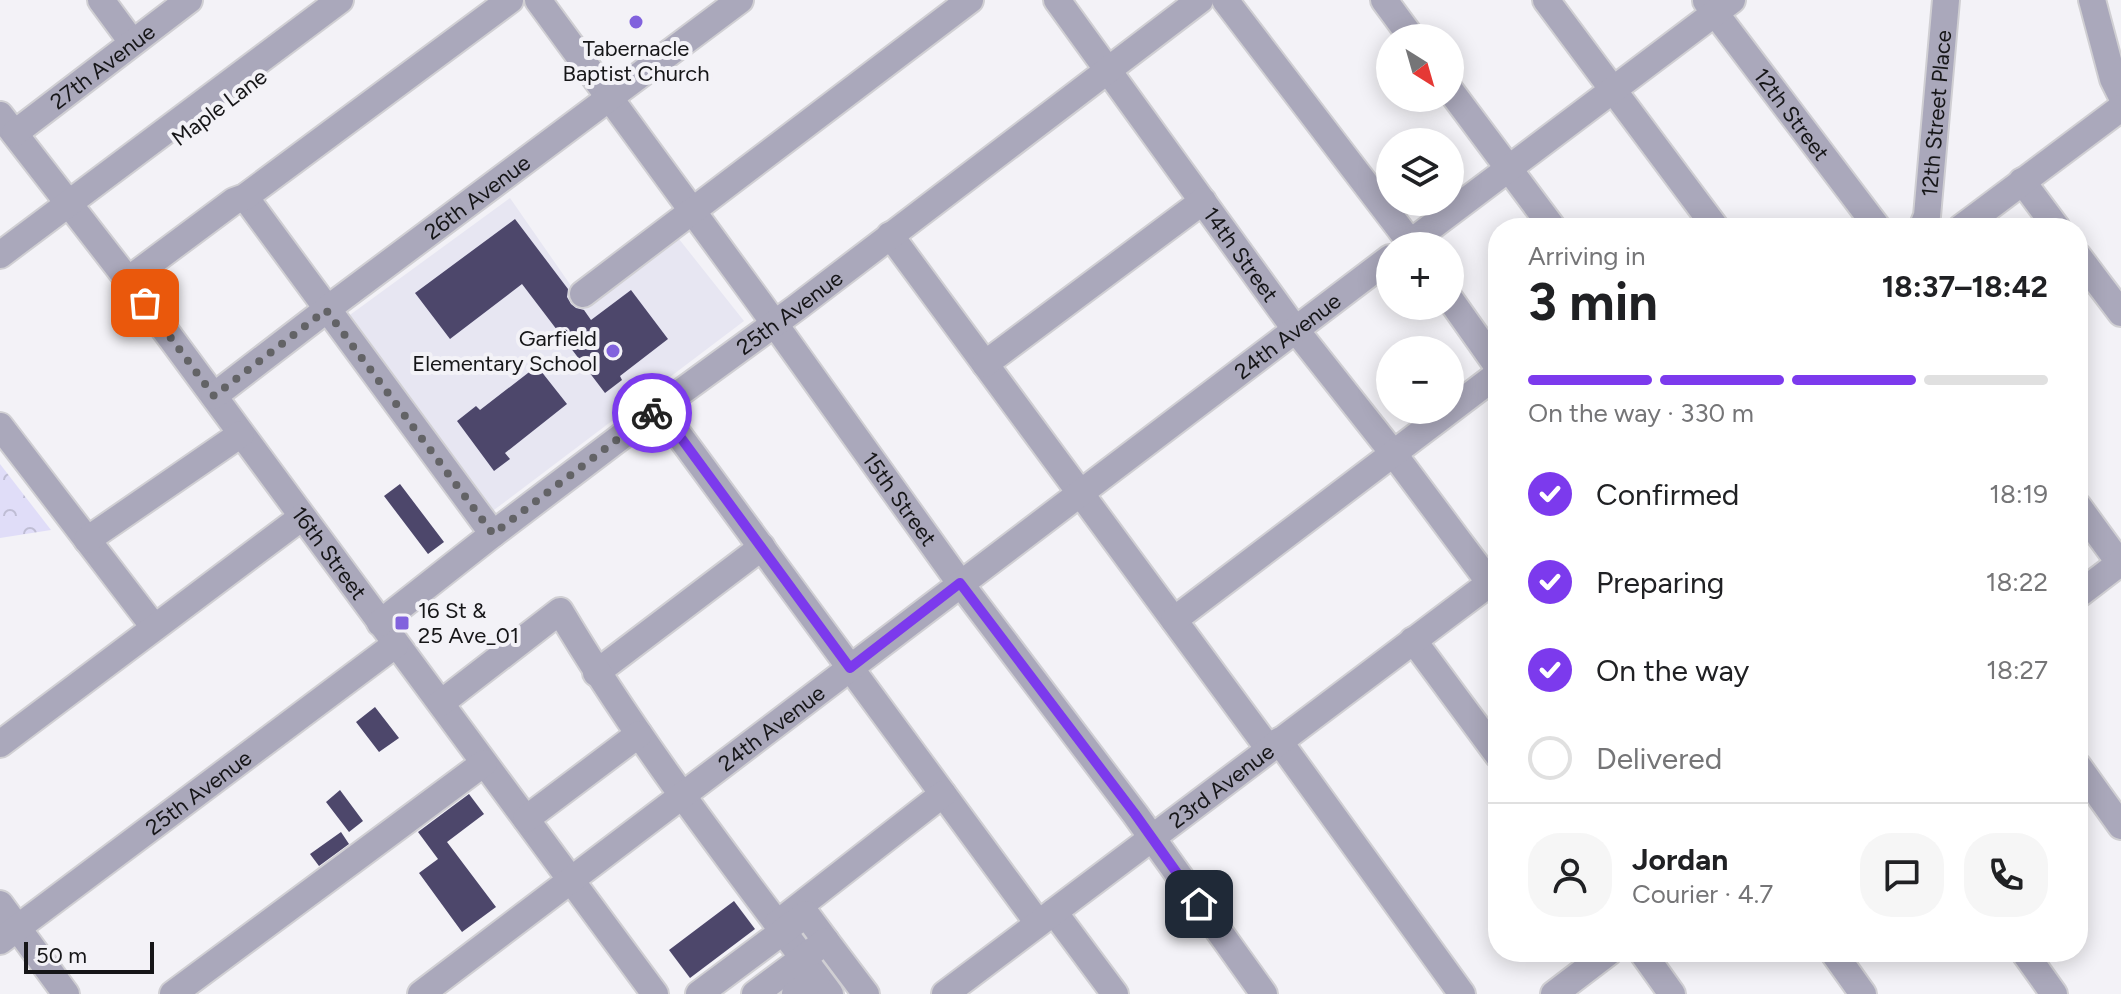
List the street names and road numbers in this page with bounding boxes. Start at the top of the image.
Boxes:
street label: 27th Avenue [45,18,160,115]
street label: 12th Street Place [1916,29,1957,198]
street label: Maple Lane [166,63,272,152]
street label: 12th Street [1748,63,1835,166]
street label: 26th Avenue [419,149,536,246]
street label: 14th Street [1197,202,1284,307]
street label: 25th Avenue [731,264,848,361]
street label: 24th Avenue [1229,287,1346,385]
street label: 15th Street [856,447,942,551]
street label: 16th Street [286,501,372,605]
street label: 24th Avenue [713,679,830,777]
street label: 23rd Avenue [1164,738,1279,834]
street label: 25th Avenue [140,744,257,841]

